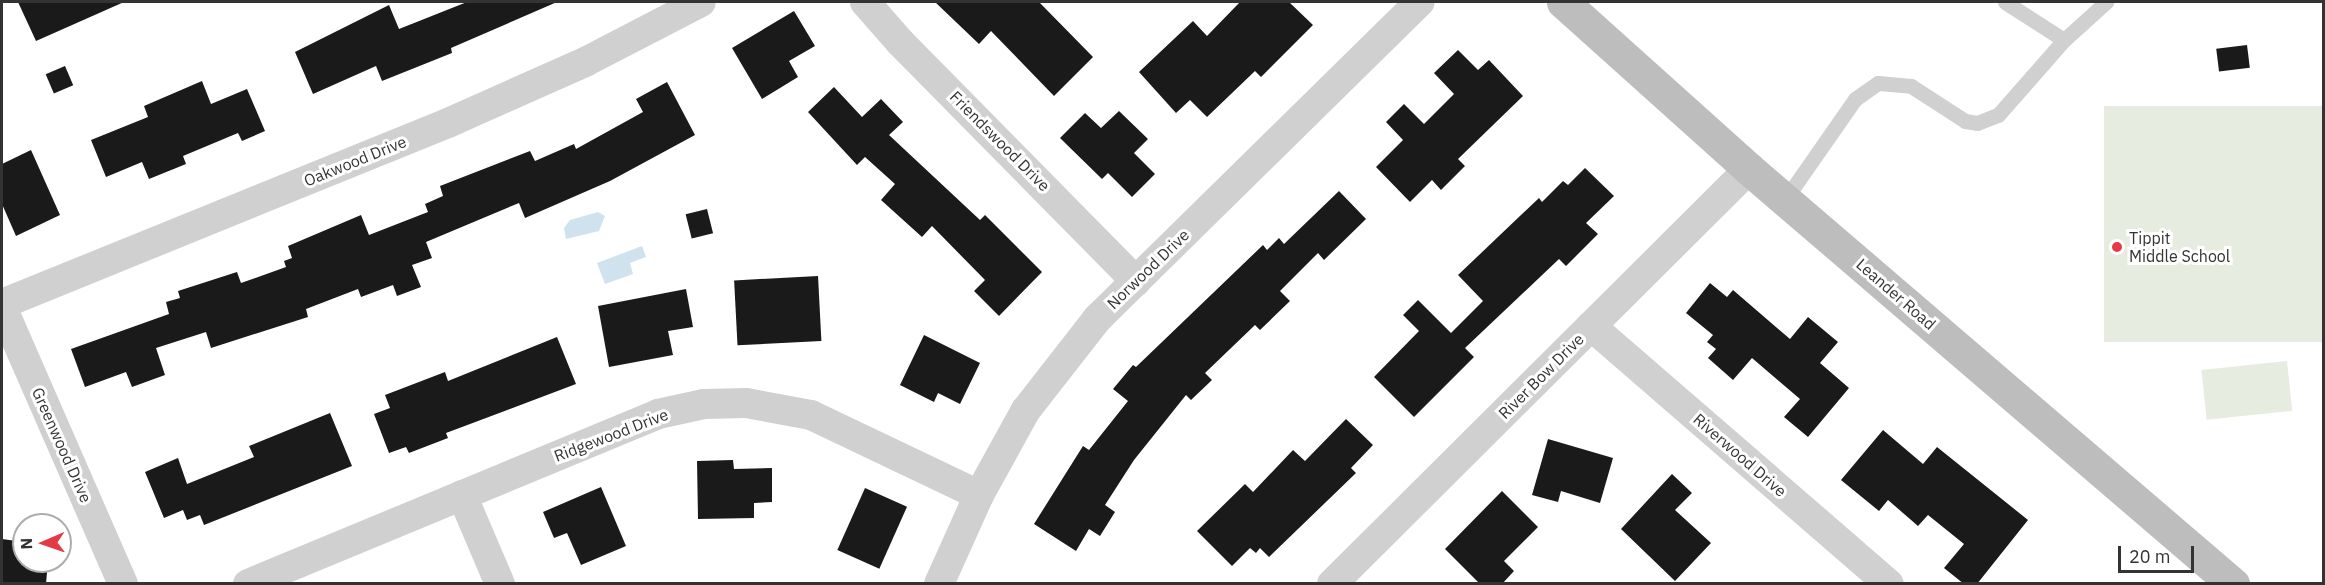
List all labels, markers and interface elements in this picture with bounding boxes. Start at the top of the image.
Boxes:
street label: Friendswood Drive [946,87,1054,195]
street label: Oakwood Drive [301,132,409,190]
street label: Norwood Drive [1103,225,1193,313]
place label: Tippit Middle School [2129,228,2230,266]
marker: Tippit Middle School [2110,240,2124,254]
street label: Leander Road [1852,254,1940,334]
street label: River Bow Drive [1494,329,1588,423]
street label: Greenwood Drive [28,385,96,505]
street label: Ridgewood Drive [551,404,671,466]
street label: Riverwood Drive [1690,409,1790,501]
north arrow [12,513,72,573]
scale bar [2121,534,2198,572]
text: N [16,537,36,550]
text: 20 m [2129,545,2171,568]

